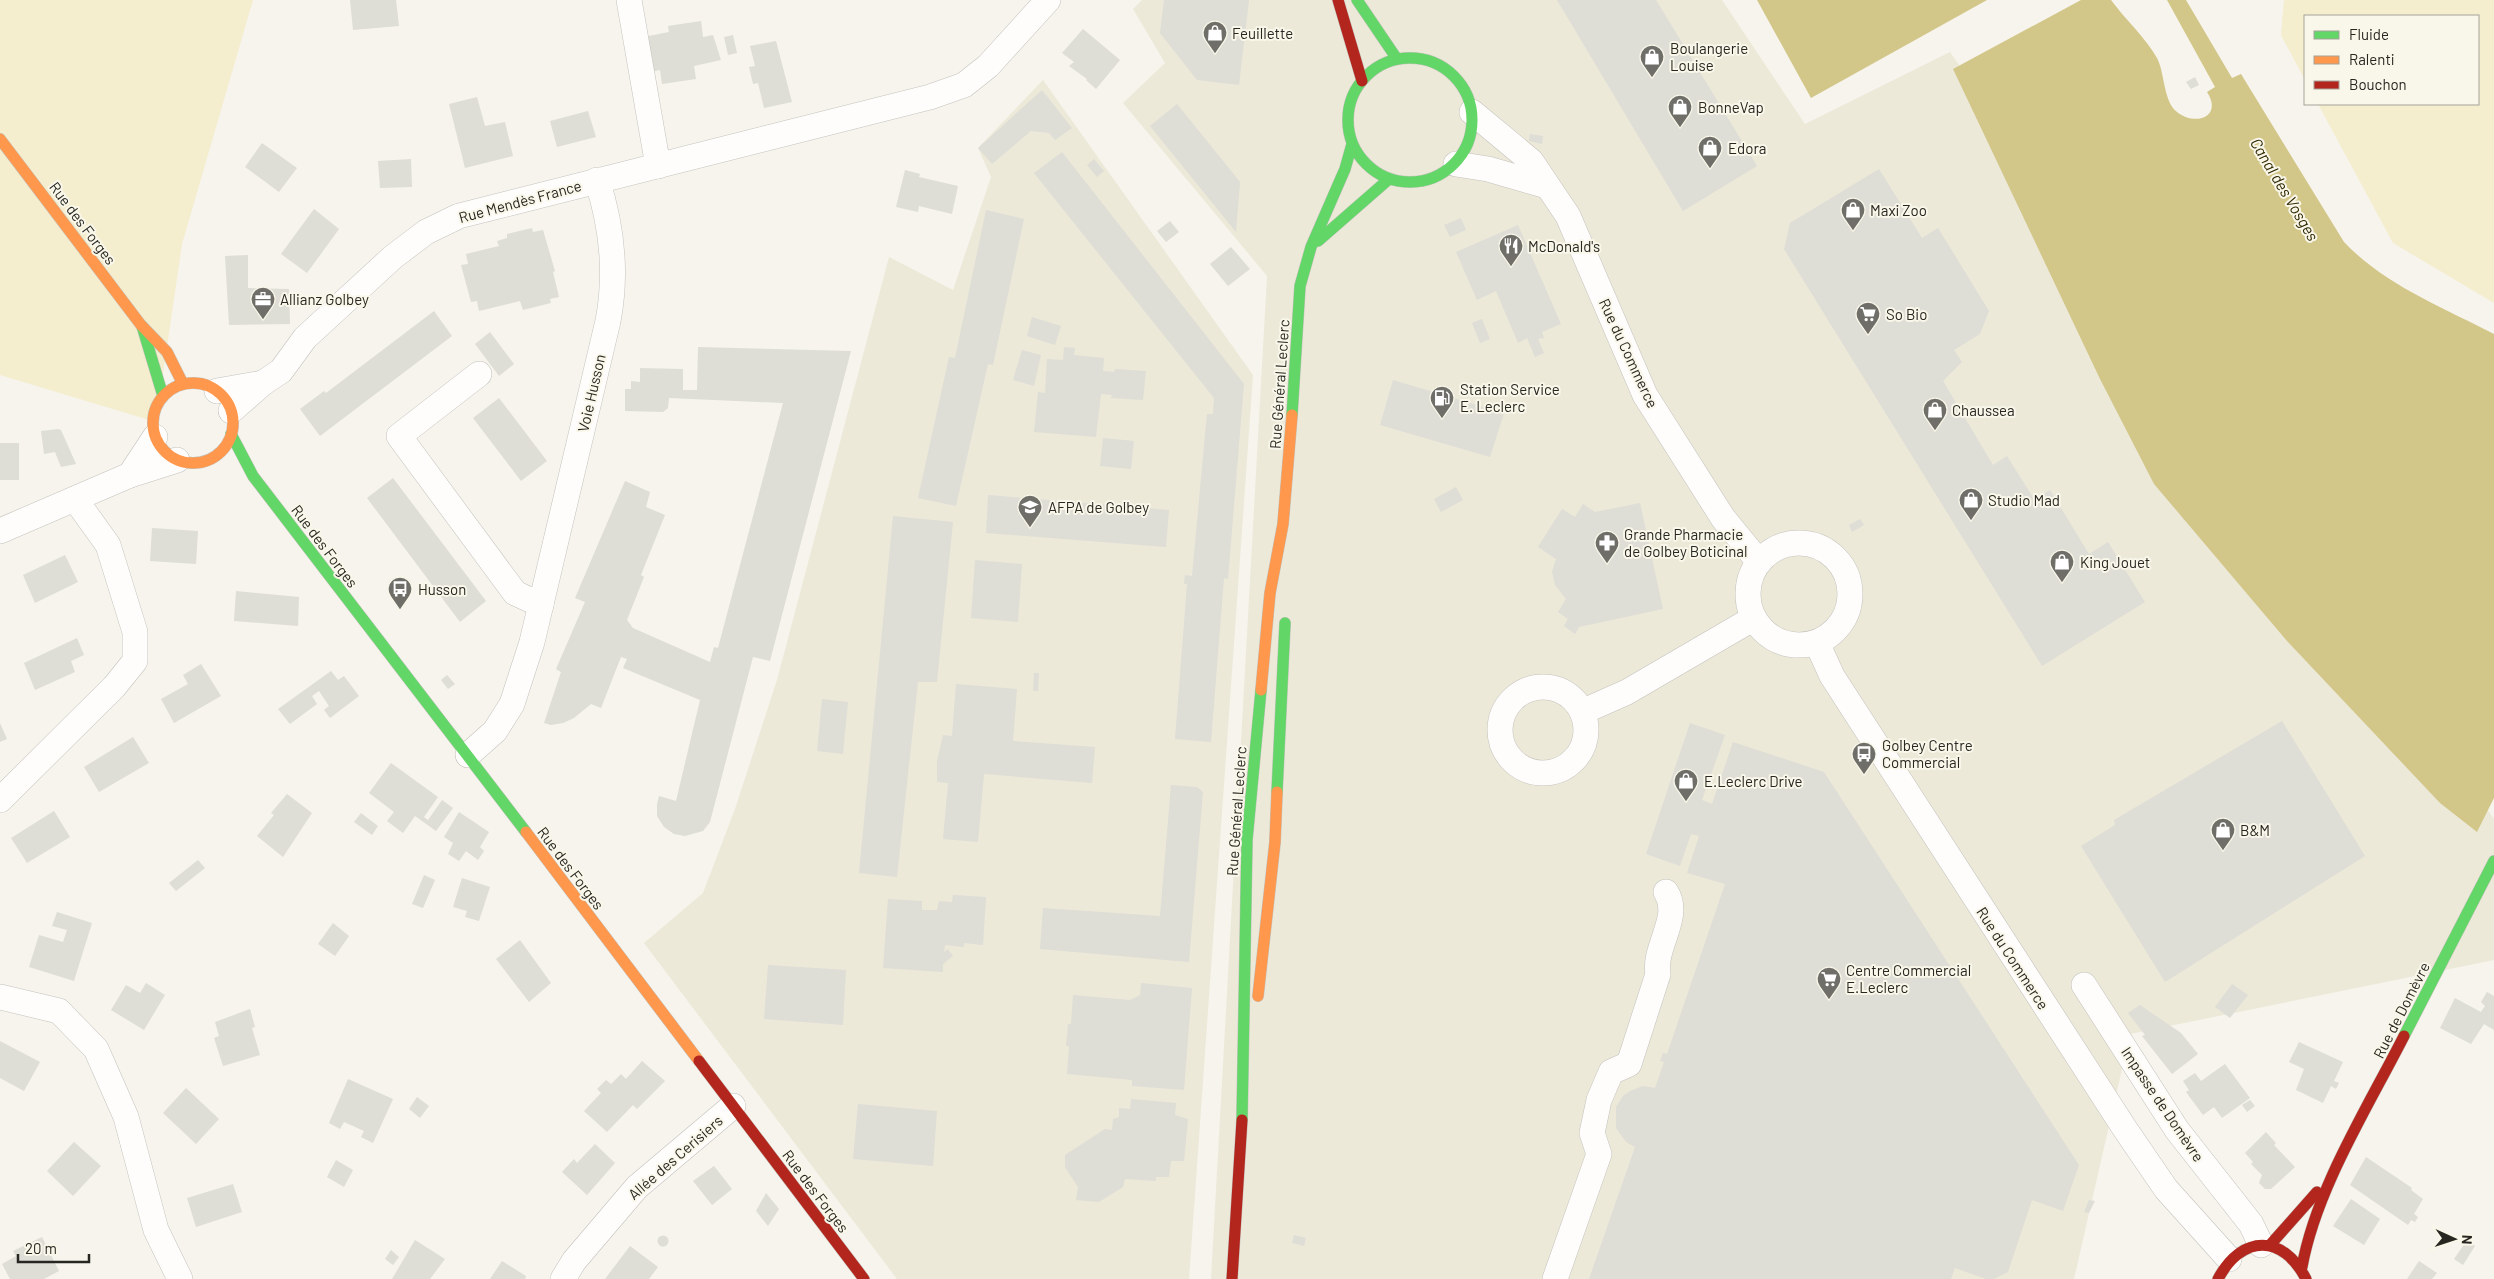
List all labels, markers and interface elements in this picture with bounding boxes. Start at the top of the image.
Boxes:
legend [2304,15,2479,105]
shop icon: Feuillette [1202,20,1228,54]
place label: Feuillette [1232,24,1293,42]
text: Fluide [2349,25,2389,43]
place label: Boulangerie Louise [1670,39,1748,74]
shop icon: Boulangerie Louise [1639,44,1665,78]
text: Ralenti [2349,50,2395,68]
text: Bouchon [2349,75,2407,93]
shop icon: BonneVap [1667,94,1693,128]
place label: BonneVap [1698,98,1764,116]
water label: Canal des Vosges [2247,134,2323,244]
shop icon: Edora [1697,135,1723,169]
place label: Edora [1728,139,1767,157]
street label: Rue Mendès France [457,176,583,226]
street label: Rue des Forges [46,178,120,268]
shop icon: Maxi Zoo [1840,197,1866,231]
place label: Maxi Zoo [1870,201,1927,219]
restaurant icon: McDonald's [1498,233,1524,267]
place label: McDonald's [1528,237,1600,255]
office icon: Allianz Golbey [250,286,276,320]
place label: Allianz Golbey [280,290,369,308]
street label: Rue du Commerce [1596,295,1662,411]
supermarket icon: So Bio [1855,301,1881,335]
place label: So Bio [1886,305,1927,323]
street label: Rue Général Leclerc [1265,318,1293,449]
street label: Voie Husson [573,352,609,434]
place label: Station Service E. Leclerc [1460,380,1560,415]
fuel station icon: Station Service E. Leclerc [1429,385,1455,419]
shop icon: Chaussea [1922,397,1948,431]
place label: Chaussea [1952,401,2015,419]
shop icon: Studio Mad [1958,487,1984,521]
place label: Studio Mad [1988,491,2060,509]
school or university icon: AFPA de Golbey [1017,494,1043,528]
place label: AFPA de Golbey [1048,498,1149,516]
street label: Rue des Forges [288,501,362,591]
place label: Grande Pharmacie de Golbey Boticinal [1624,525,1747,560]
pharmacy icon: Grande Pharmacie de Golbey Boticinal [1594,530,1620,564]
shop icon: King Jouet [2049,549,2075,583]
place label: King Jouet [2080,553,2150,571]
bus stop icon: Husson [387,576,413,610]
place label: Husson [418,580,466,598]
place label: Golbey Centre Commercial [1882,736,1973,771]
bus stop icon: Golbey Centre Commercial [1851,741,1877,775]
street label: Rue Général Leclerc [1222,745,1250,876]
shop icon: E.Leclerc Drive [1673,768,1699,802]
place label: E.Leclerc Drive [1704,772,1803,790]
shop icon: B&M [2210,817,2236,851]
place label: B&M [2240,821,2270,839]
street label: Rue des Forges [534,823,608,913]
street label: Rue du Commerce [1973,903,2053,1013]
street label: Rue de Domèvre [2369,959,2433,1061]
place label: Centre Commercial E.Leclerc [1846,961,1971,996]
supermarket icon: Centre Commercial E.Leclerc [1816,966,1842,1000]
street label: Impasse de Domèvre [2118,1043,2208,1165]
street label: Allée des Cerisiers [624,1111,726,1203]
street label: Rue des Forges [779,1146,853,1236]
north arrow [2429,1214,2479,1264]
scale bar [18,1232,89,1264]
text: N [2459,1235,2476,1245]
text: 20 m [25,1239,57,1257]

